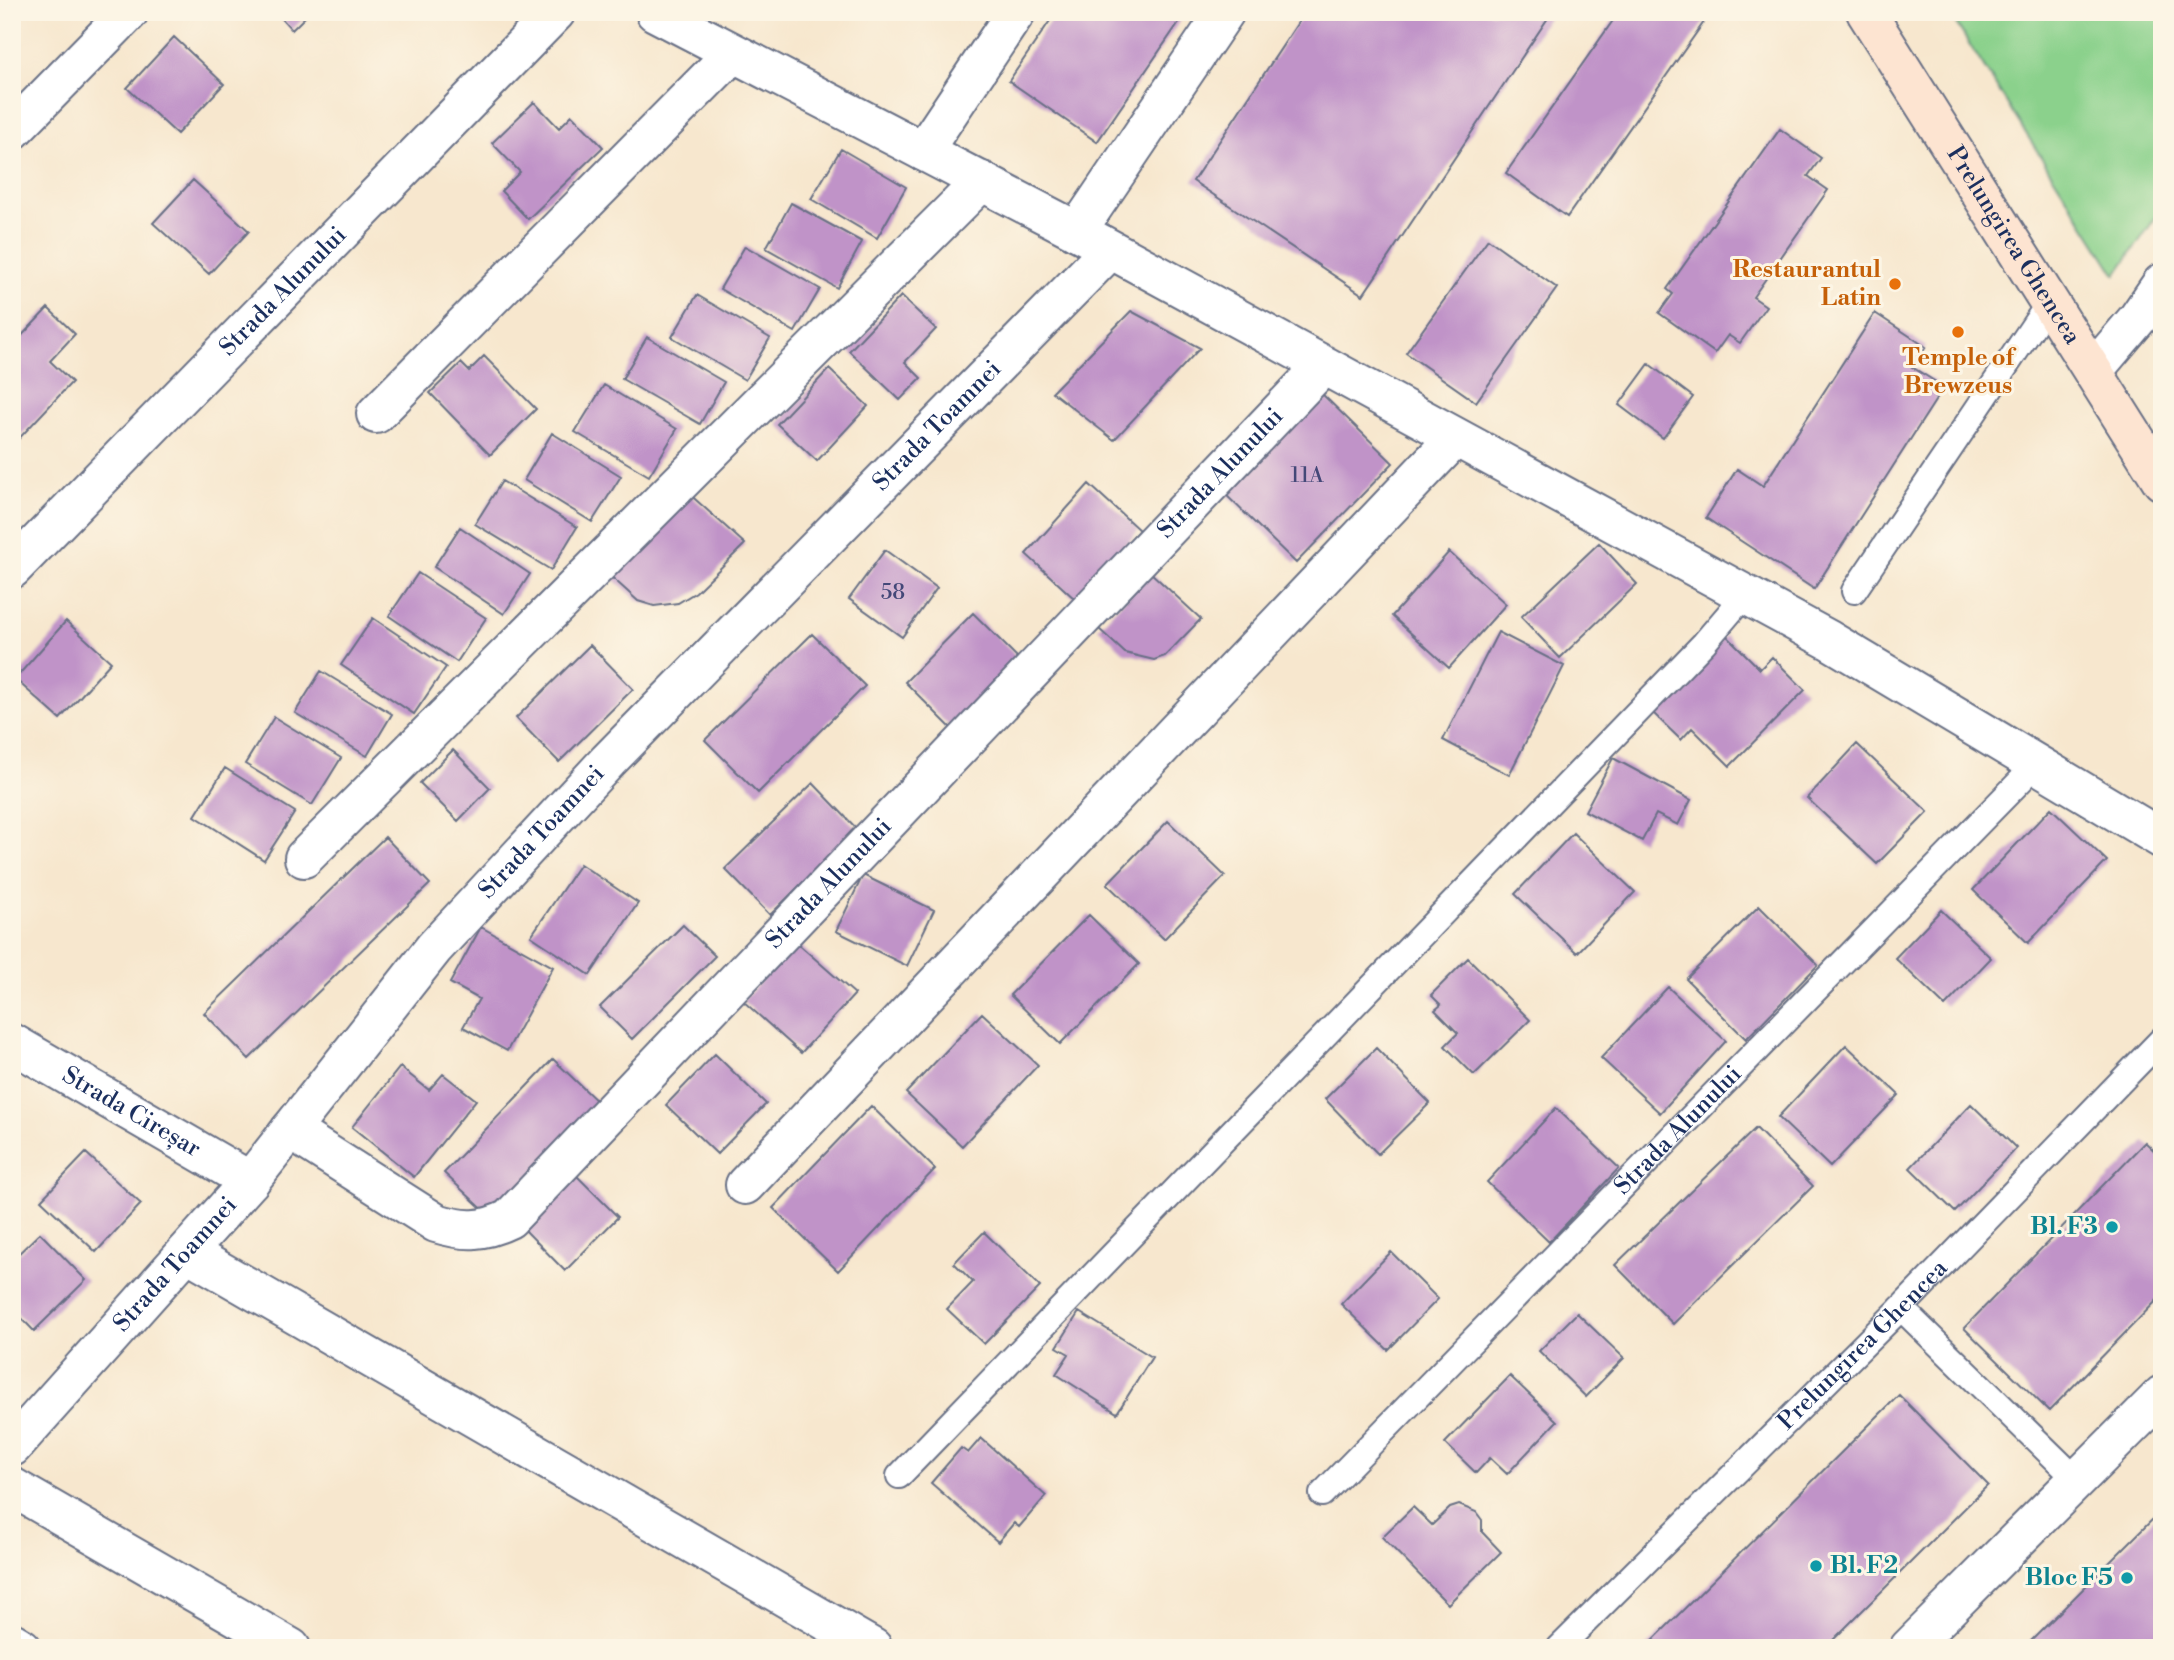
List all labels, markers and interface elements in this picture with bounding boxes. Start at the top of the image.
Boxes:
street label: Prelungirea Ghencea [1940,141,2087,351]
street label: Strada Alunului [213,220,353,363]
place label: Restaurantul Latin [1733,255,1881,313]
marker: Restaurantul Latin [1887,276,1903,292]
marker: Temple of Brewzeus [1950,324,1966,340]
place label: Temple of Brewzeus [1902,343,2016,401]
street label: Strada Toamnei [866,354,1008,497]
street label: Strada Alunului [1151,402,1290,545]
house number: 11A [1290,463,1324,489]
house number: 58 [881,580,905,606]
street label: Strada Toamnei [472,759,611,905]
street label: Strada Alunului [760,812,898,955]
street label: Strada Alunului [1608,1059,1748,1201]
street label: Strada Cireșar [57,1060,206,1164]
street label: Strada Toamnei [107,1191,244,1338]
place label: Bl. F3 [2030,1212,2098,1242]
marker: Bl. F3 [2104,1219,2120,1235]
street label: Prelungirea Ghencea [1772,1253,1955,1437]
place label: Bl. F2 [1830,1551,1898,1581]
marker: Bl. F2 [1808,1558,1824,1574]
place label: Bloc F5 [2025,1563,2113,1593]
marker: Bloc F5 [2119,1570,2135,1586]

